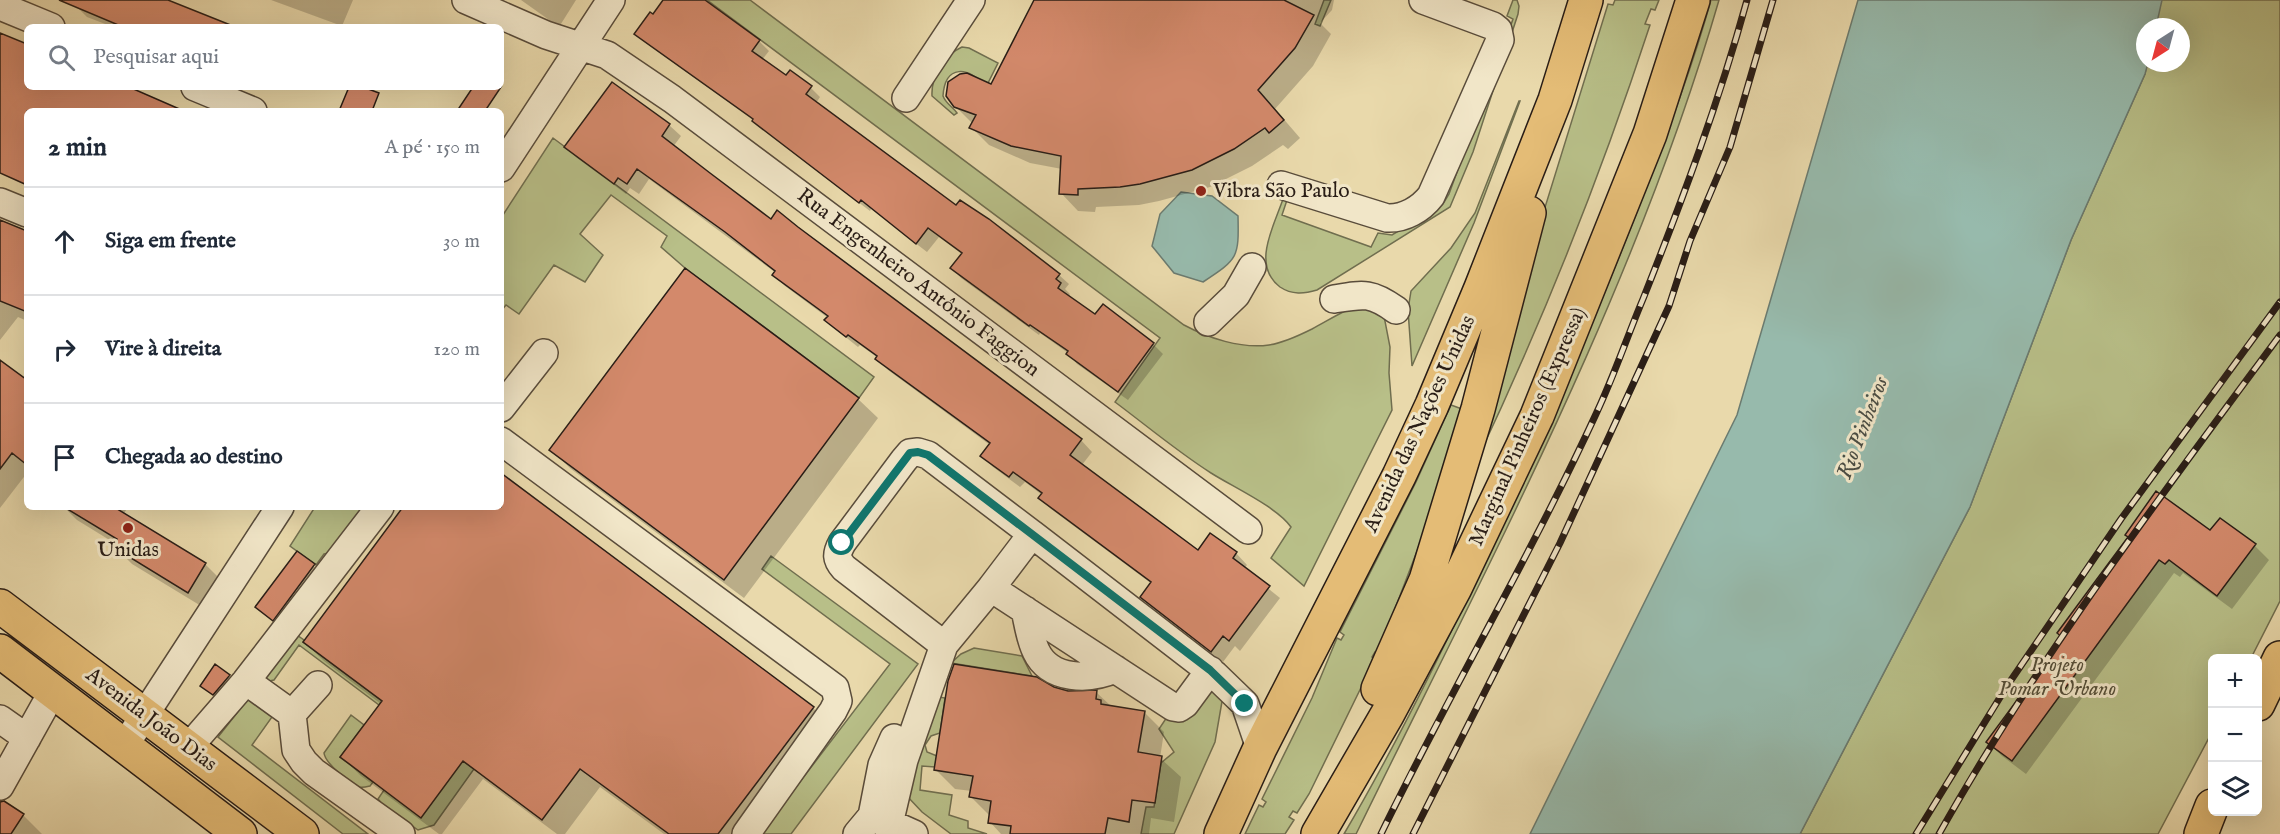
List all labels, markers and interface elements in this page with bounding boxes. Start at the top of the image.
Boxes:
north arrow [2136,18,2190,72]
search box [24,24,504,90]
icon: search [45,41,78,74]
text: Pesquisar aqui [93,43,219,71]
text: 2 min [48,131,107,164]
text: A pé · 150 m [385,135,480,160]
place label: Vibra São Paulo [1212,178,1349,205]
street label: Rua Engenheiro Antônio Faggion [791,183,1045,383]
marker: Vibra São Paulo [1194,184,1208,198]
icon: ahead [48,225,81,258]
text: Siga em frente [105,227,236,255]
text: 30 m [443,229,480,254]
street label: Marginal Pinheiros (Expressa) [1463,303,1593,551]
street label: Avenida das Nações Unidas [1357,311,1482,538]
icon: right [48,333,81,366]
text: Vire à direita [105,335,221,363]
text: 120 m [434,337,480,362]
water label: Rio Pinheiros [1831,372,1896,483]
icon: arrive [48,441,81,474]
text: Chegada ao destino [105,443,283,471]
marker: Unidas [121,521,135,535]
route start [828,529,854,555]
place label: Unidas [97,537,159,564]
park label: Projeto Pomar Urbano [1998,652,2116,703]
map controls [2208,654,2262,816]
button: + [2208,654,2262,708]
street label: Avenida João Dias [79,661,222,778]
route end [1231,690,1257,716]
button: − [2208,708,2262,762]
button: layers [2208,762,2262,816]

